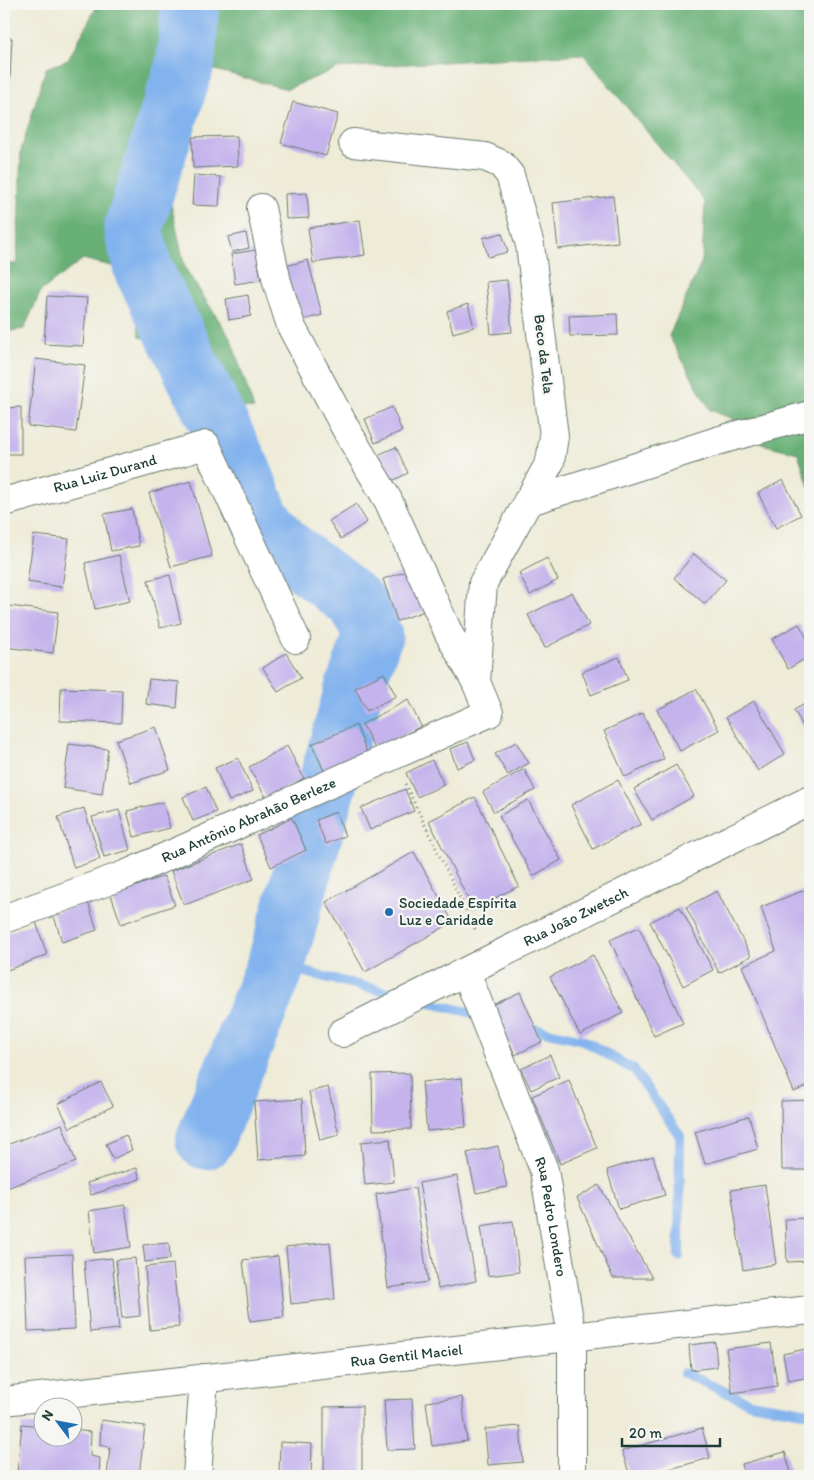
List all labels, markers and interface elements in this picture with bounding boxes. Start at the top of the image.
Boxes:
street label: Beco da Tela [530,313,558,395]
street label: Rua Luiz Durand [51,450,160,497]
street label: Rua Antônio Abrahão Berleze [158,773,339,867]
street label: Rua João Zwetsch [520,883,631,950]
place label: Sociedade Espírita Luz e Caridade [399,894,517,929]
marker: Sociedade Espírita Luz e Caridade [383,906,395,918]
street label: Rua Pedro Londero [531,1154,571,1278]
street label: Rua Gentil Maciel [349,1340,464,1371]
north arrow [32,1398,82,1448]
text: N [38,1407,57,1424]
scale bar [622,1415,719,1447]
text: 20 m [629,1424,663,1442]

